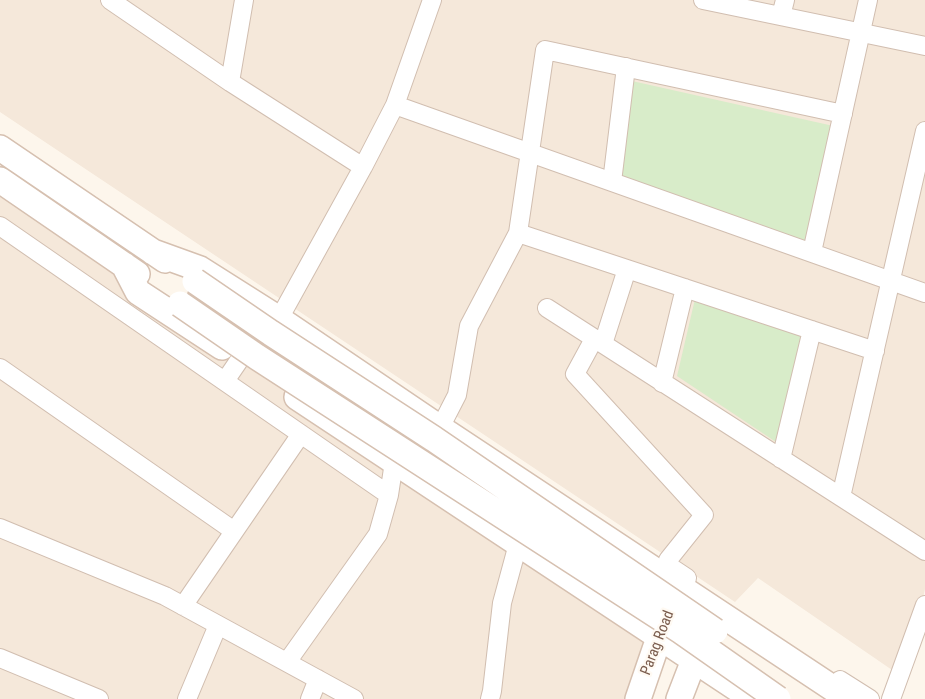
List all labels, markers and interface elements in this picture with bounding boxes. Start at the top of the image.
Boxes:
street label: Parag Road [637,608,679,678]

